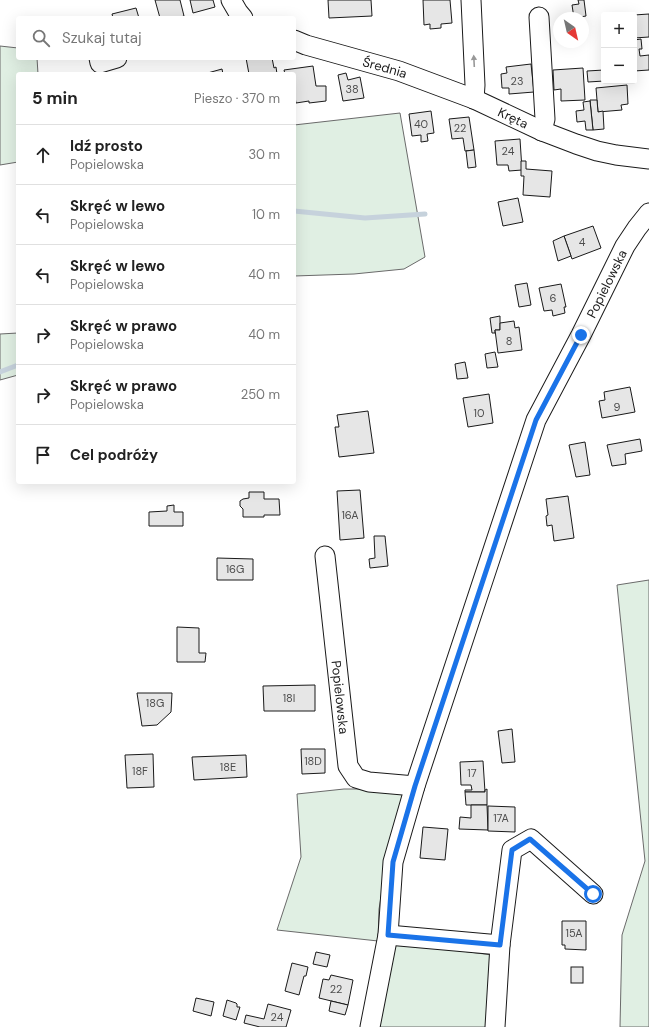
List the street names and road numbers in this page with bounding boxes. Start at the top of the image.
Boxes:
street label: Średnia [361,53,409,82]
street label: Kręta [495,104,531,132]
street label: Popielowska [583,247,631,321]
street label: Popielowska [327,660,352,735]

